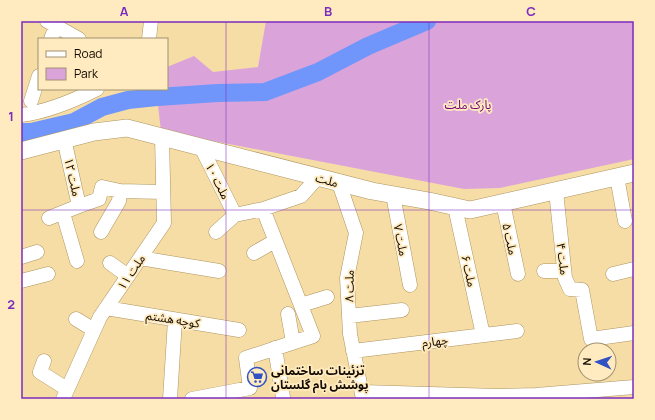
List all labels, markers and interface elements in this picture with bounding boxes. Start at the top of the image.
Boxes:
text: A [120,2,129,20]
text: B [324,2,332,20]
text: C [526,2,536,20]
legend [38,38,168,90]
text: Road [74,45,102,62]
text: Park [74,65,99,82]
park label: پارک ملت [445,96,491,113]
text: 1 [8,107,14,125]
street label: ۱۲ ملت [60,156,86,198]
street label: ملت ۱۰ [202,160,234,202]
street label: ملت [314,169,340,191]
street label: ۵ ملت [498,221,522,257]
street label: ۷ ملت [390,223,412,257]
street label: ۴ ملت [553,242,573,276]
street label: ۱۱ ملت [113,251,149,293]
street label: ۶ ملت [457,253,481,289]
street label: ۸ ملت [340,270,358,302]
text: 2 [7,295,15,313]
street label: کوچه هشتم [145,306,202,333]
street label: چهارم [421,331,449,352]
north arrow [577,342,617,382]
text: N [579,357,594,366]
place label: تزئینات ساختمانی پوشش بام گلستان [271,362,369,394]
supermarket icon: تزئینات ساختمانی پوشش بام گلستان [246,366,268,388]

